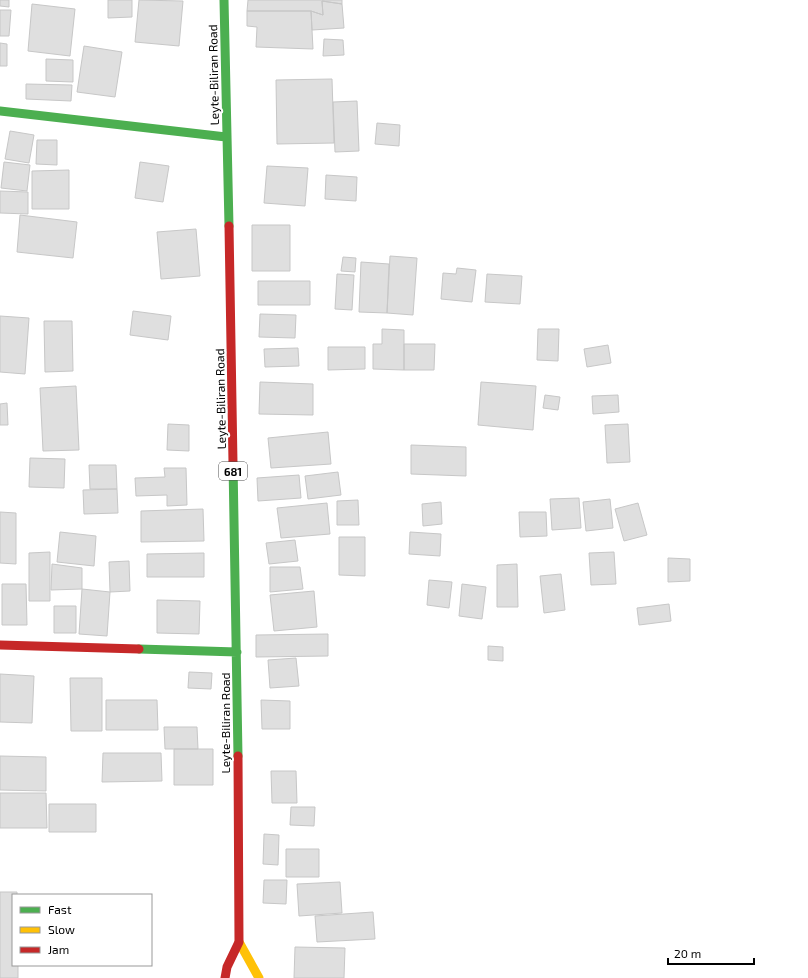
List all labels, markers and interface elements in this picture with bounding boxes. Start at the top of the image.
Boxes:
street label: Leyte-Biliran Road [205,24,221,126]
street label: Leyte-Biliran Road [212,348,228,450]
road number: 681 [219,462,247,480]
street label: Leyte-Biliran Road [218,673,232,773]
legend [12,894,152,966]
text: Fast [48,902,72,916]
text: Slow [48,922,75,936]
scale bar [668,940,754,966]
text: Jam [48,942,69,956]
text: 20 m [674,946,701,960]

